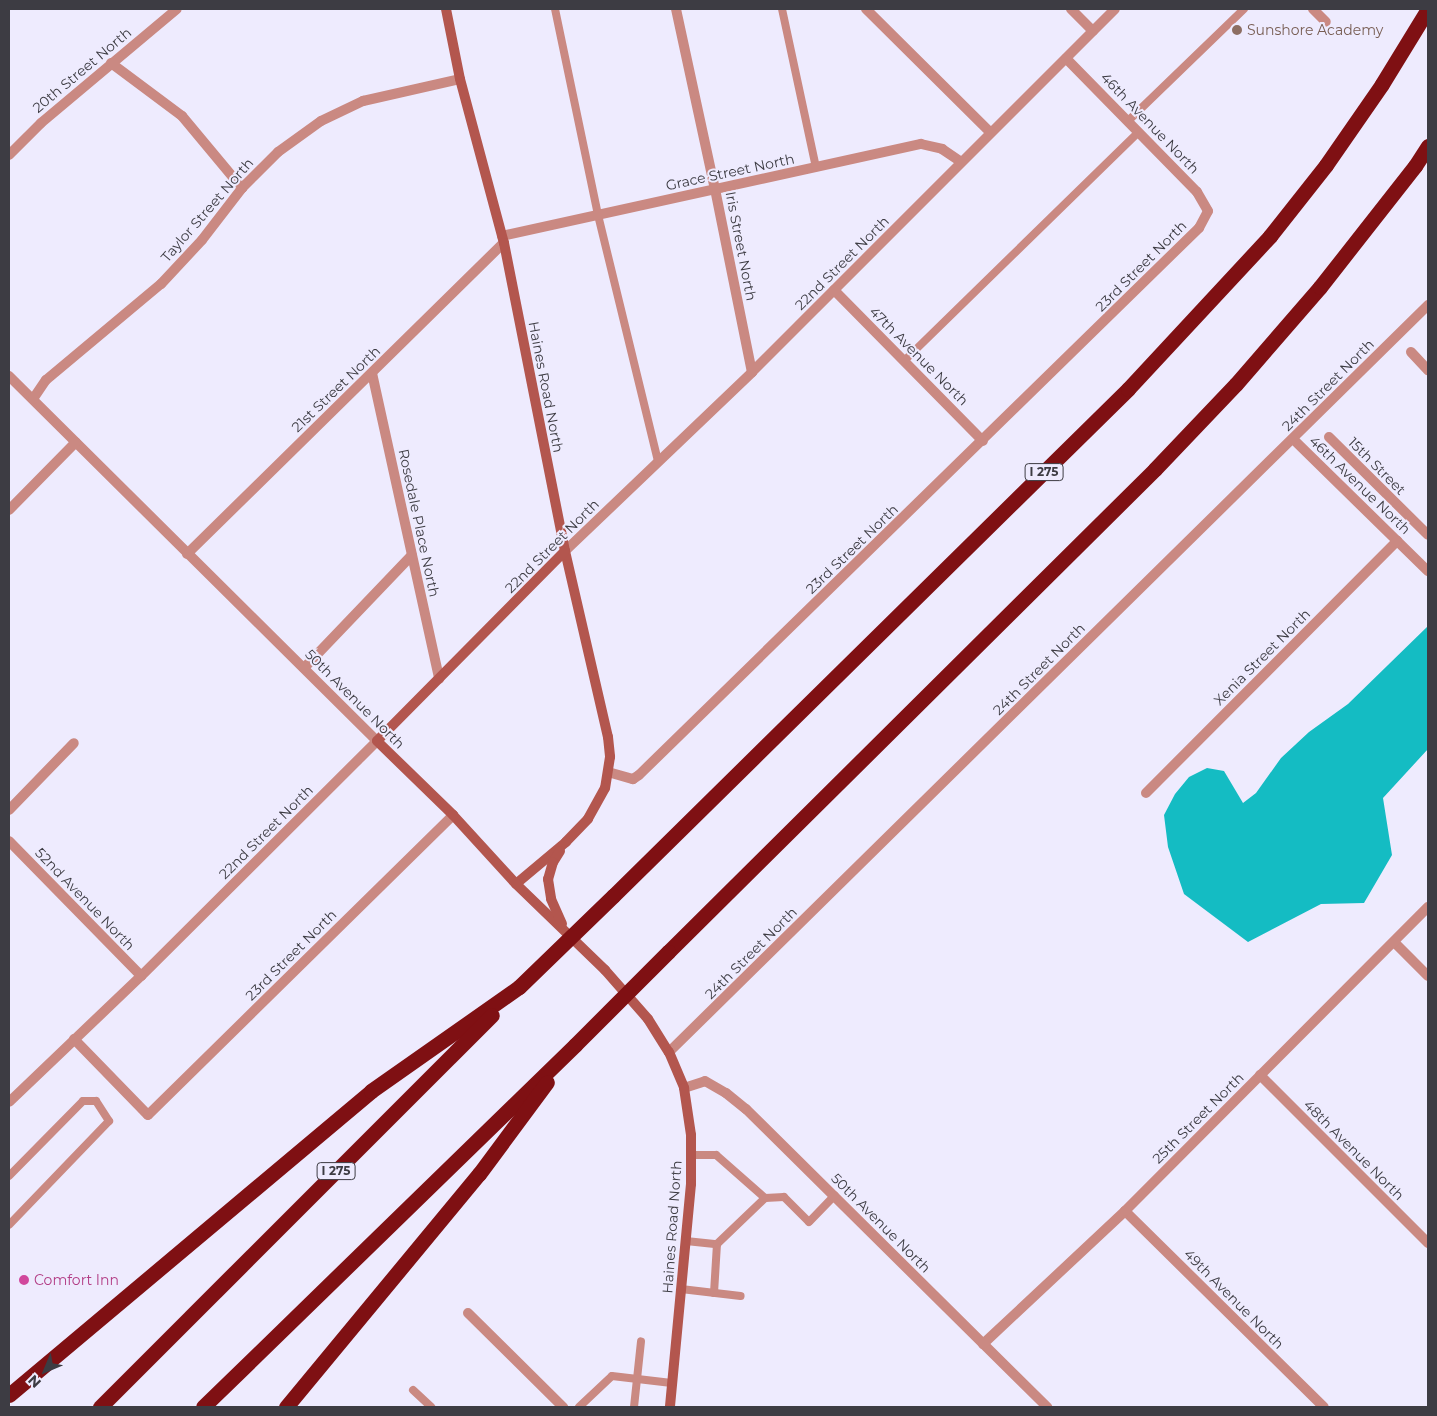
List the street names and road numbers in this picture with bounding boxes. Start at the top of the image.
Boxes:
street label: 20th Street North [29,24,135,116]
street label: 46th Avenue North [1097,69,1203,177]
street label: Grace Street North [664,150,796,194]
street label: Taylor Street North [157,155,257,265]
street label: Iris Street North [722,190,760,302]
street label: 22nd Street North [792,213,892,313]
street label: 23rd Street North [1092,217,1190,315]
street label: 47th Avenue North [866,303,972,409]
street label: Haines Road North [525,320,567,454]
street label: 24th Street North [1279,336,1377,434]
street label: 21st Street North [288,343,384,435]
street label: 46th Avenue North [1306,432,1414,538]
street label: 15th Street [1345,434,1409,498]
street label: Rosedale Place North [395,447,443,599]
road number: I 275 [1024,462,1064,482]
street label: 22nd Street North [502,496,602,596]
street label: 23rd Street North [802,501,902,597]
street label: Xenia Street North [1210,605,1314,709]
street label: 24th Street North [990,620,1088,718]
street label: 50th Avenue North [302,646,408,752]
street label: 22nd Street North [216,782,316,882]
street label: 52nd Avenue North [32,844,138,954]
street label: 24th Street North [702,904,800,1002]
street label: 23rd Street North [242,906,340,1004]
street label: 25th Street North [1149,1069,1247,1167]
street label: 48th Avenue North [1300,1096,1408,1204]
street label: Haines Road North [659,1160,685,1294]
road number: I 275 [316,1162,356,1180]
street label: 50th Avenue North [828,1170,934,1276]
street label: 49th Avenue North [1181,1246,1287,1352]

